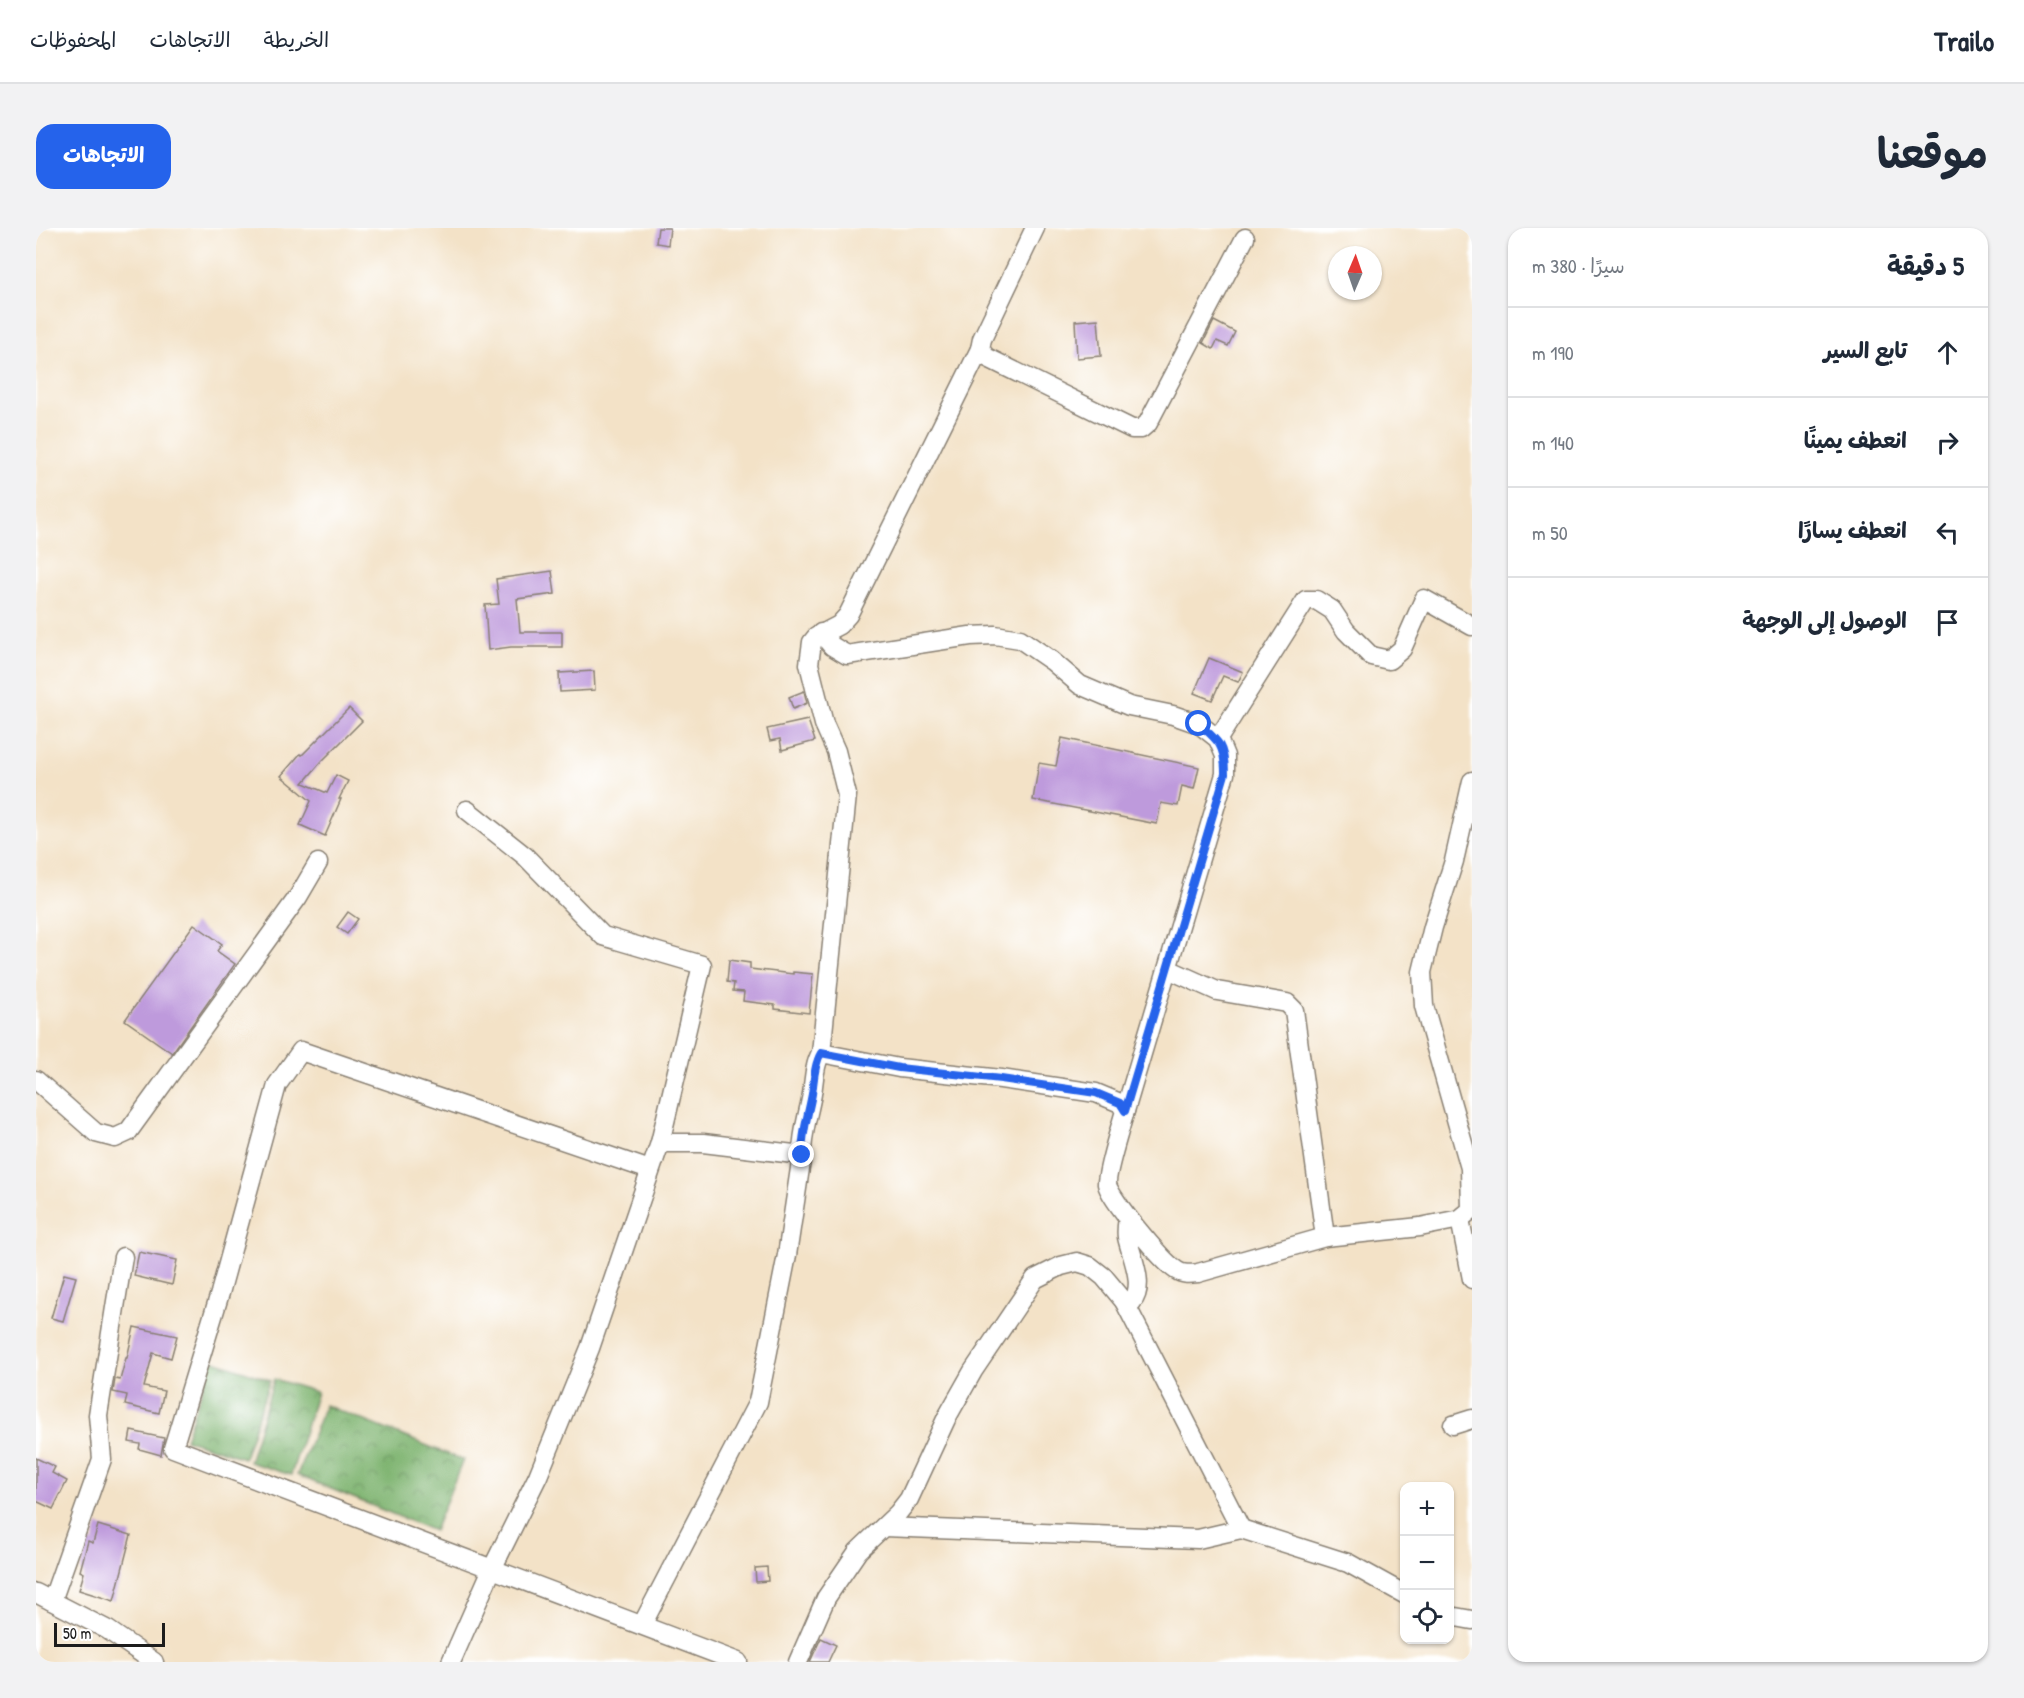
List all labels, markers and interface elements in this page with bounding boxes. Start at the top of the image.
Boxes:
text: Trailo [1934,22,1994,60]
text: المحفوظات [30,25,116,54]
text: الاتجاهات [149,25,231,54]
text: الخريطة [264,25,329,54]
button: الاتجاهات [36,124,171,189]
text: موقعنا [1877,124,1988,181]
north arrow [1328,246,1382,300]
text: 5 دقيقة [1887,248,1964,283]
text: سيرًا · 380 m [1532,252,1625,279]
text: تابع السير [1824,335,1907,365]
icon: ahead [1931,336,1964,369]
text: 190 m [1532,339,1574,366]
text: انعطف يمينًا [1804,425,1907,455]
icon: right [1931,426,1964,459]
text: 140 m [1532,429,1574,456]
text: انعطف يسارًا [1798,515,1907,545]
icon: left [1931,516,1964,549]
text: 50 m [1532,519,1568,546]
text: الوصول إلى الوجهة [1742,605,1907,635]
icon: arrive [1931,606,1964,639]
route start [1185,710,1211,736]
route end [788,1141,814,1167]
map controls [1400,1482,1454,1644]
button: + [1400,1482,1454,1536]
button: − [1400,1536,1454,1590]
button: locate [1400,1590,1454,1644]
scale bar [54,1620,165,1648]
text: 50 m [63,1622,92,1644]

